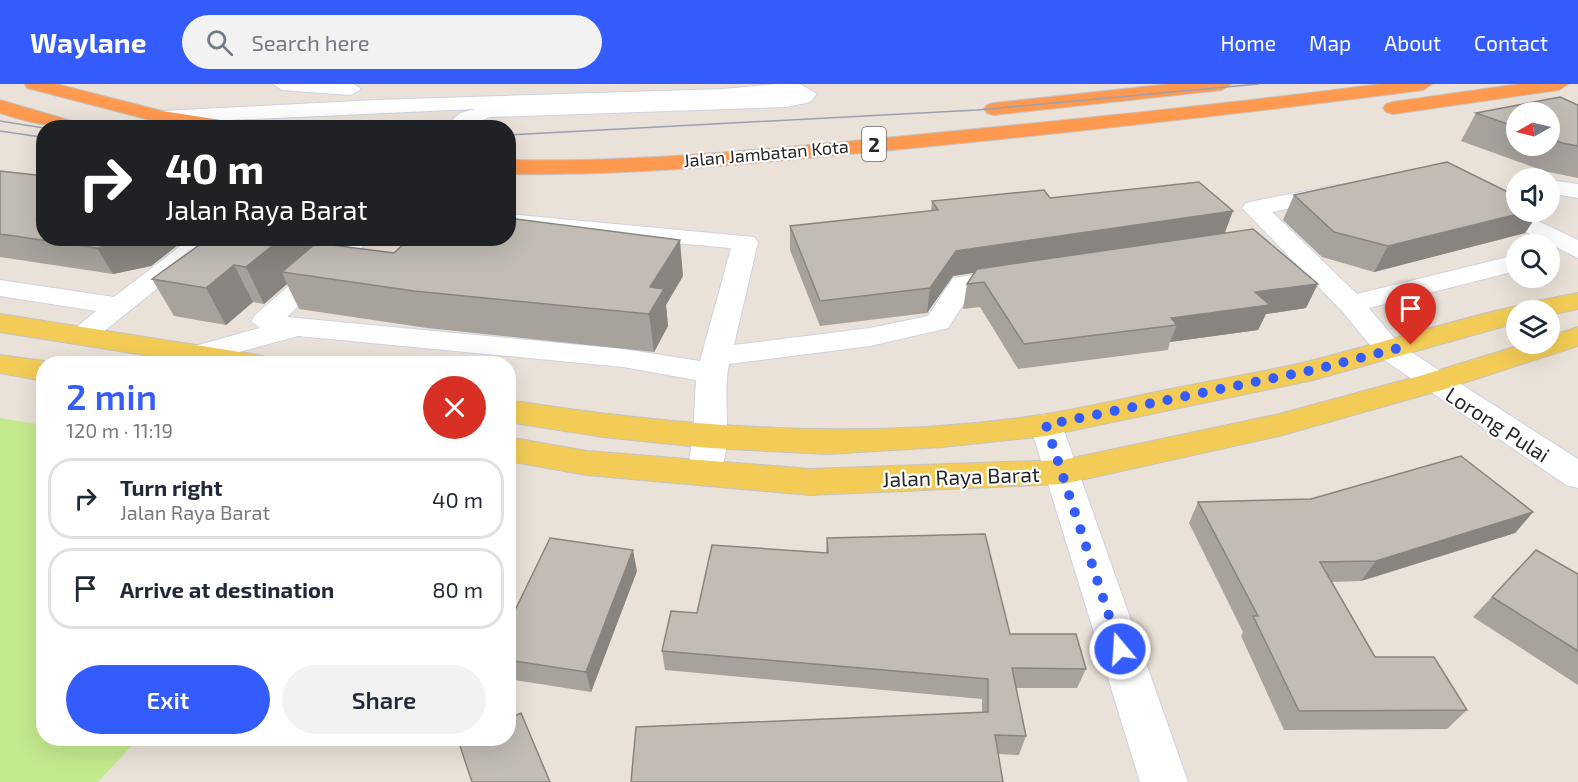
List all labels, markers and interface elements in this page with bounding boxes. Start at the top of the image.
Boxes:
search box [182,15,602,69]
text: Waylane [30,25,146,59]
icon: search [203,26,236,59]
text: Search here [251,29,370,55]
text: Home [1220,30,1276,55]
text: Map [1309,30,1351,55]
text: About [1384,30,1441,55]
text: Contact [1474,30,1548,55]
north arrow [1506,102,1560,156]
map controls [1506,102,1560,354]
road number: 2 [862,127,886,161]
street label: Jalan Jambatan Kota [682,135,850,171]
text: 40 m [165,142,264,192]
icon: right [66,144,144,222]
button: sound [1506,168,1560,222]
text: Jalan Raya Barat [165,193,368,225]
button: search [1506,234,1560,288]
pin [1385,283,1436,345]
icon: arrive [1394,292,1427,325]
button: layers [1506,300,1560,354]
text: 2 min [66,374,157,417]
button: close [423,376,486,439]
street label: Lorong Pulai [1441,381,1555,467]
text: 120 m · 11:19 [66,418,173,442]
street label: Jalan Raya Barat [882,461,1040,491]
text: Turn right [120,474,222,500]
icon: right [69,482,102,515]
text: 40 m [432,486,483,512]
text: Jalan Raya Barat [120,500,270,524]
icon: arrive [69,572,102,605]
text: Arrive at destination [120,576,334,602]
text: 80 m [432,576,483,602]
position arrow [1088,617,1152,681]
button: Exit [66,665,270,734]
button: Share [282,665,486,734]

